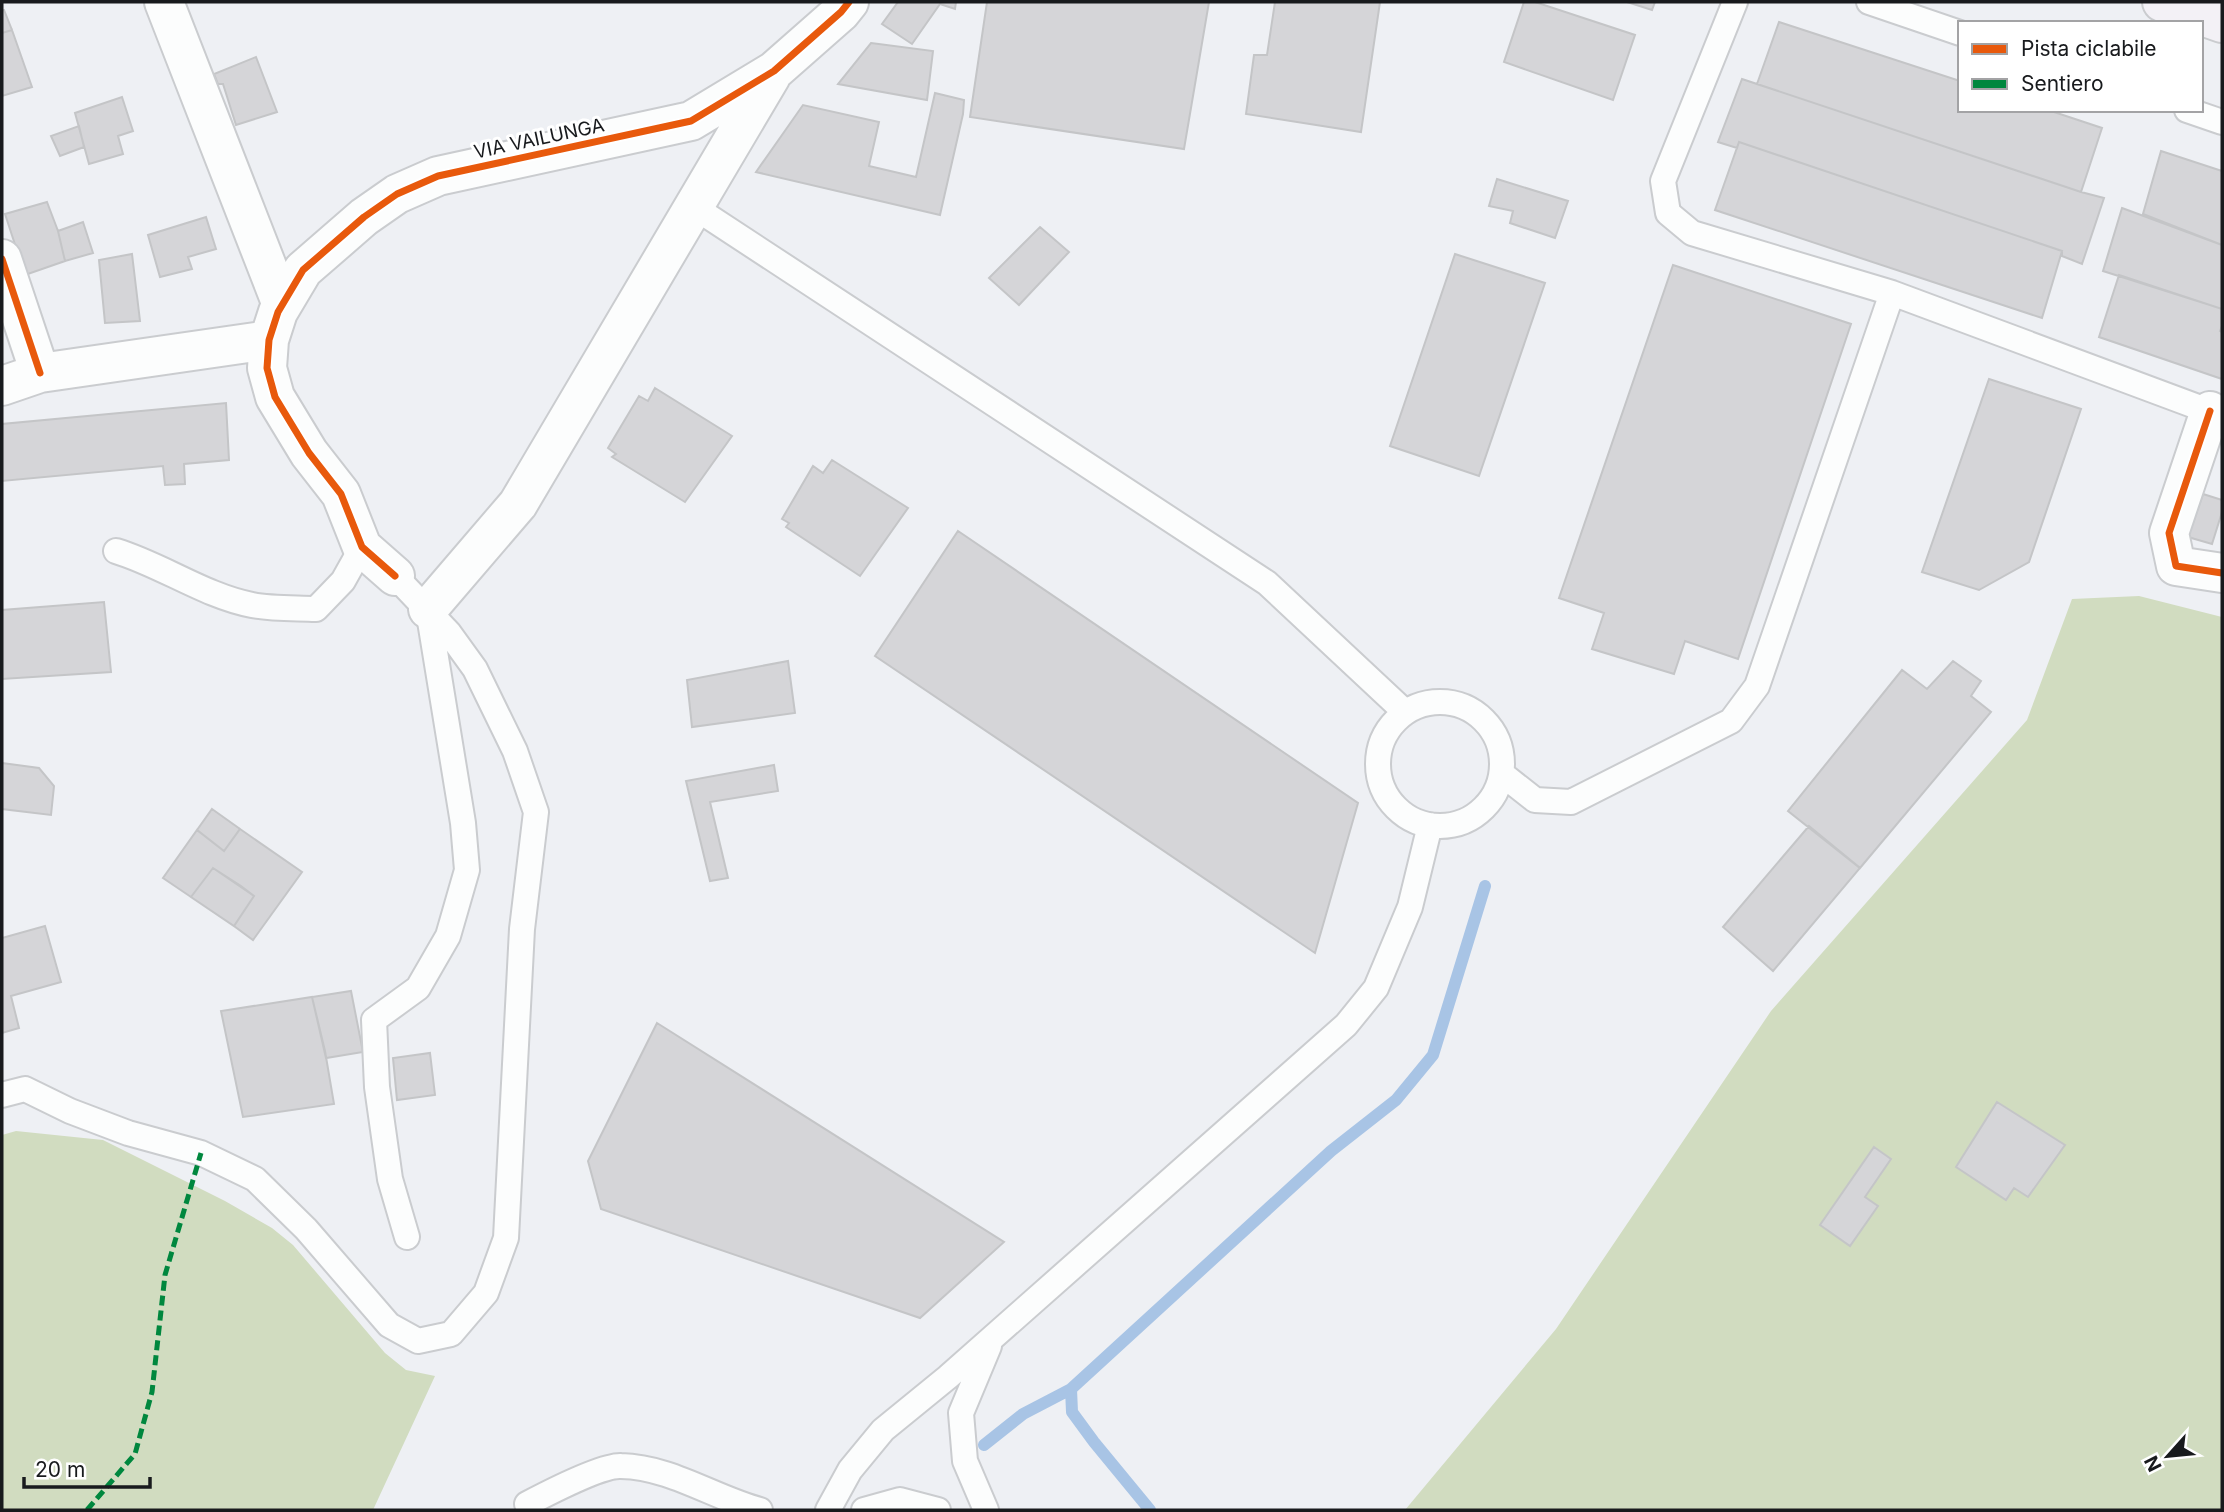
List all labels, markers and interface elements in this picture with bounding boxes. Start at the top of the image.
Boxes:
legend [1958,21,2203,112]
text: Pista ciclabile [2021,36,2157,61]
text: Sentiero [2021,71,2103,96]
street label: VIA VAILUNGA [472,113,606,164]
north arrow [2133,1421,2203,1491]
scale bar [24,1446,150,1490]
text: N [2140,1452,2167,1475]
text: 20 m [35,1457,85,1482]

